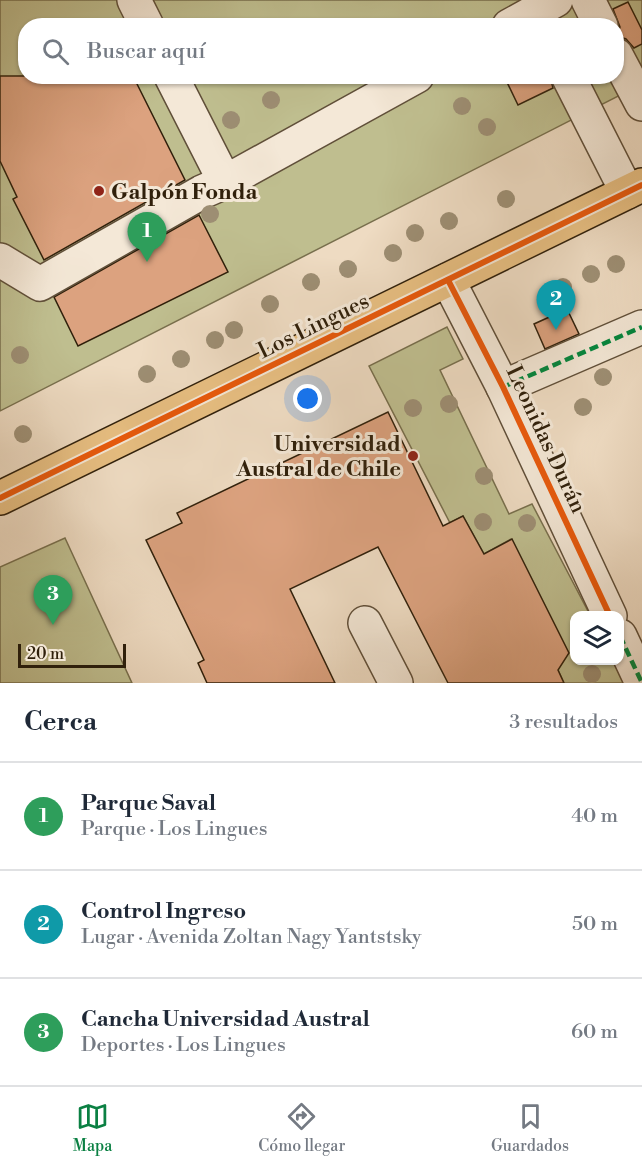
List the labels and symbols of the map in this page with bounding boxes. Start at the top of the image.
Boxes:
place label: Galpón Fonda [111,179,259,206]
marker: Galpón Fonda [92,184,106,198]
pin: 1 [128,212,166,262]
pin: 2 [536,280,576,330]
street label: Los Lingues [253,288,374,365]
street label: Leonidas Durán [500,362,592,518]
your location [293,384,322,413]
place label: Universidad Austral de Chile [235,431,401,483]
marker: Universidad Austral de Chile [406,449,420,463]
pin: 3 [34,576,72,625]
scale bar [18,641,126,668]

